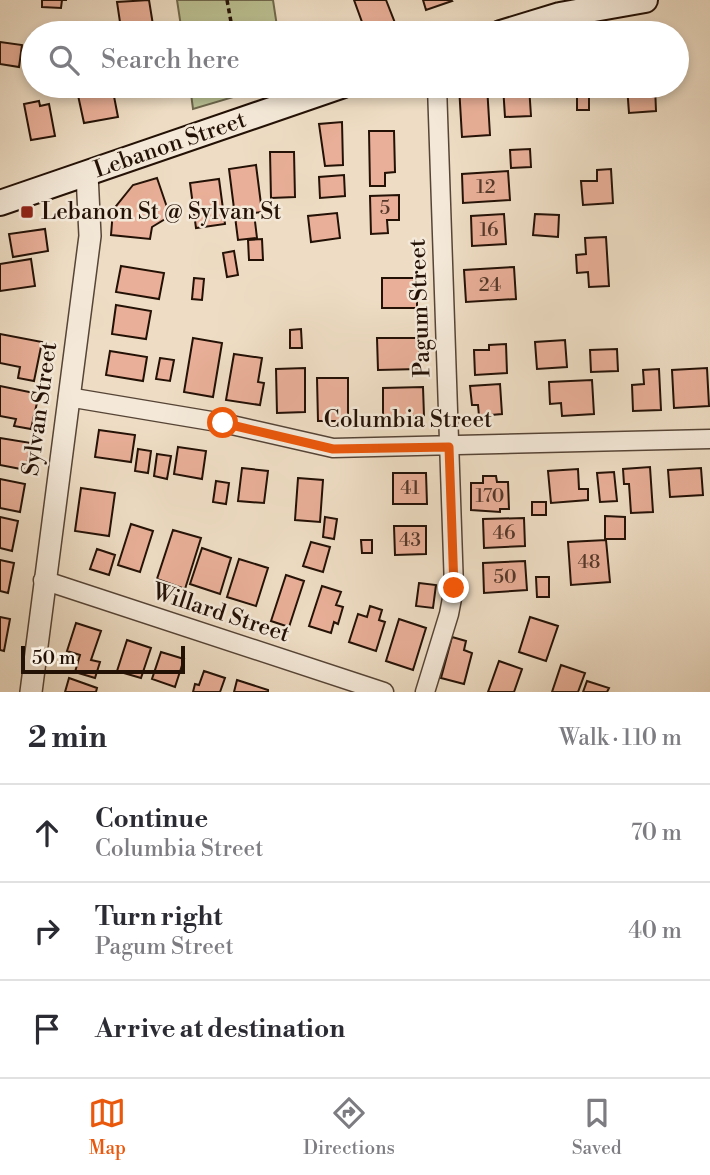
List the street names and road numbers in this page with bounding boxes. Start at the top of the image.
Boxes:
street label: Lebanon Street [90,106,250,184]
street label: Pagum Street [404,238,436,378]
street label: Sylvan Street [17,340,63,478]
street label: Columbia Street [324,406,492,434]
street label: Willard Street [148,577,293,648]

